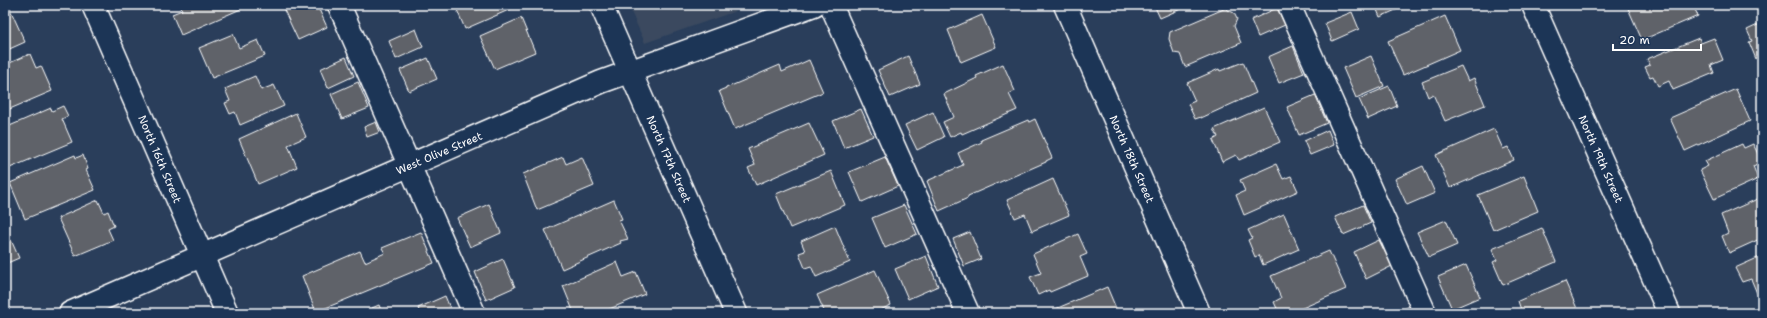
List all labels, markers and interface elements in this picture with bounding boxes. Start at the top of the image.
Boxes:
scale bar [1613,26,1701,52]
text: 20 m [1619,32,1650,48]
street label: North 16th Street [134,113,185,206]
street label: North 17th Street [643,113,695,205]
street label: North 18th Street [1105,113,1158,206]
street label: North 19th Street [1575,113,1627,205]
street label: West Olive Street [394,128,485,178]

